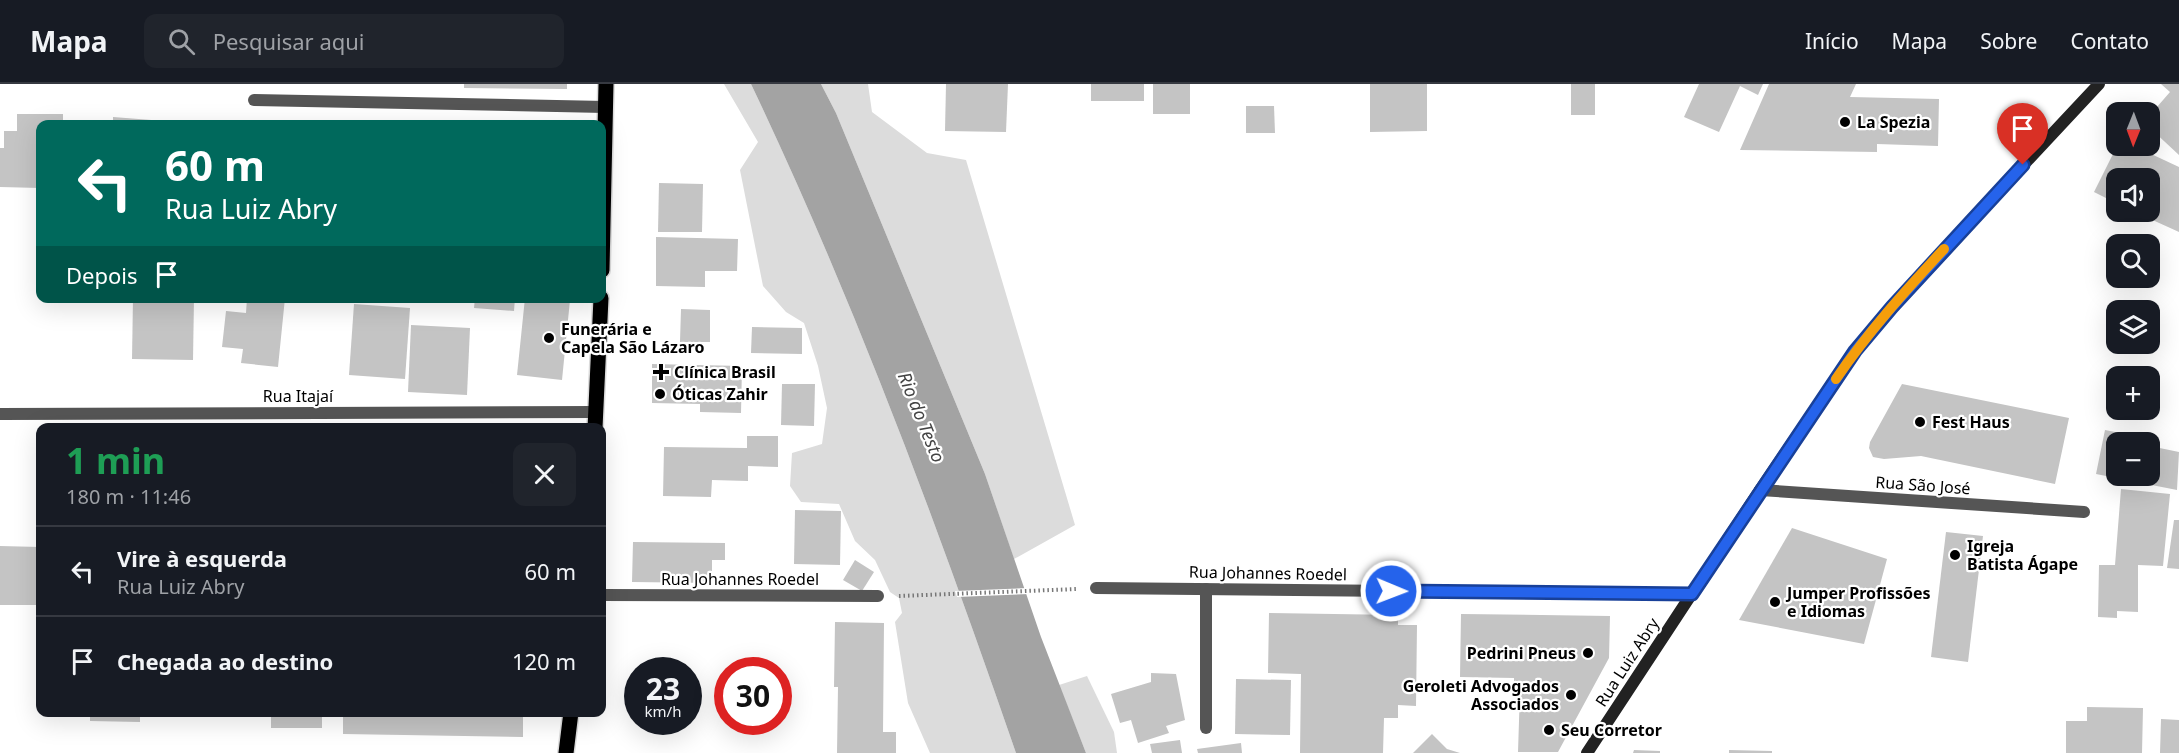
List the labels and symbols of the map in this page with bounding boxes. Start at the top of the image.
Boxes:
north arrow [2106,102,2160,156]
pin [1997,103,2048,165]
place label: La Spezia [1857,111,1930,133]
marker: La Spezia [1838,115,1852,129]
place label: Funerária e Capela São Lázaro [561,318,704,358]
marker: Funerária e Capela São Lázaro [542,331,556,345]
place label: Clínica Brasil [674,361,776,383]
marker: Clínica Brasil [652,363,670,381]
water label: Rio do Testo [893,368,951,466]
place label: Óticas Zahir [672,383,768,405]
street label: Rua Itajaí [263,385,334,407]
marker: Óticas Zahir [653,387,667,401]
place label: Fest Haus [1932,411,2010,433]
marker: Fest Haus [1913,415,1927,429]
street label: Rua São José [1875,471,1971,499]
place label: Igreja Batista Ágape [1967,535,2078,575]
marker: Igreja Batista Ágape [1948,548,1962,562]
position arrow [1359,559,1423,623]
street label: Rua Johannes Roedel [1189,561,1347,585]
street label: Rua Johannes Roedel [661,568,819,590]
place label: Jumper Profissões e Idiomas [1785,582,1931,622]
marker: Jumper Profissões e Idiomas [1768,595,1782,609]
street label: Rua Luiz Abry [1590,613,1664,711]
place label: Pedrini Pneus [1467,642,1576,664]
marker: Pedrini Pneus [1581,646,1595,660]
speed limit sign: 30 [714,657,792,735]
place label: Geroleti Advogados Associados [1403,675,1559,715]
marker: Geroleti Advogados Associados [1564,688,1578,702]
place label: Seu Corretor [1561,719,1662,741]
marker: Seu Corretor [1542,723,1556,737]

